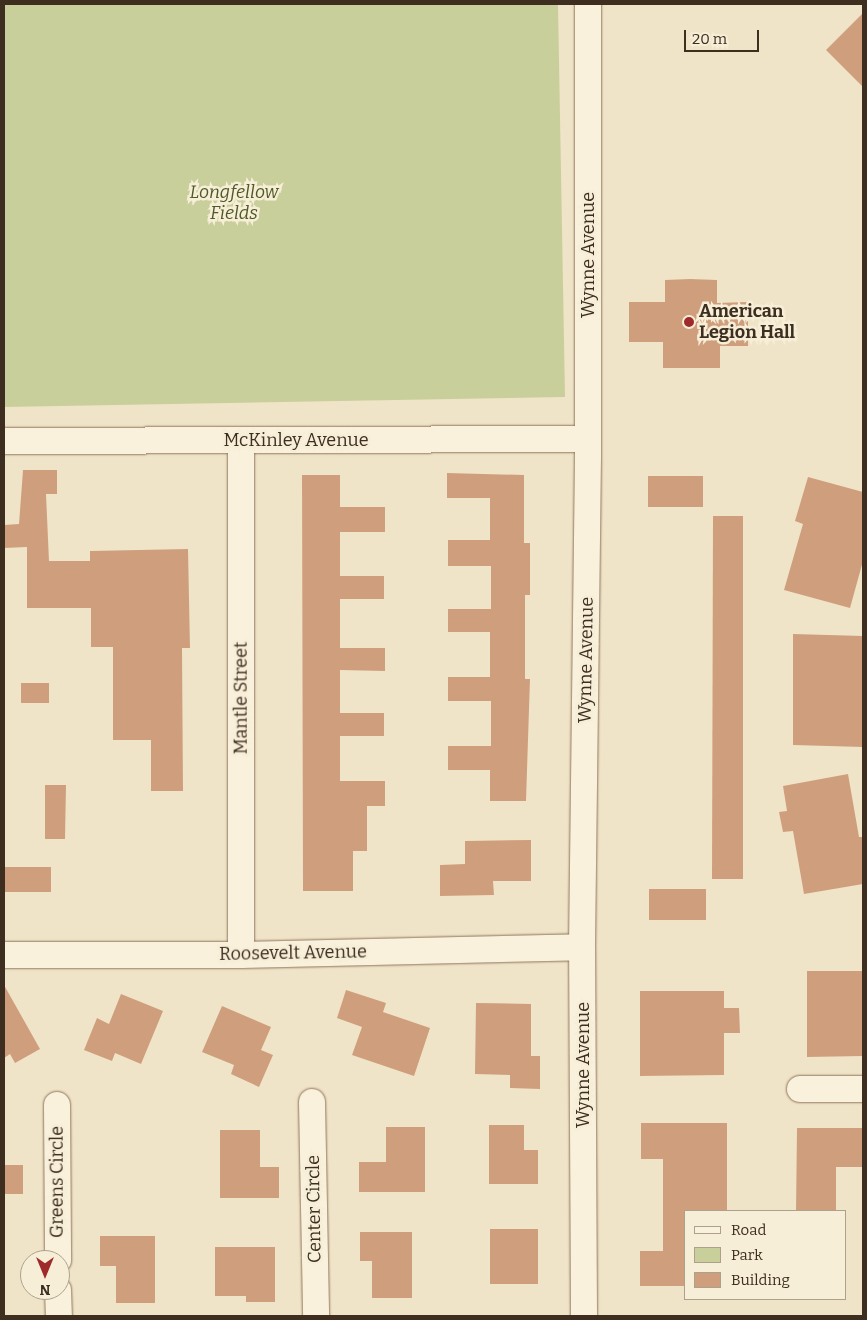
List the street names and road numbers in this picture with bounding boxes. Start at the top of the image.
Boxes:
street label: Wynne Avenue [577,192,599,318]
street label: McKinley Avenue [223,429,369,451]
street label: Wynne Avenue [574,597,598,723]
street label: Mantle Street [230,642,252,754]
street label: Roosevelt Avenue [219,941,367,965]
street label: Wynne Avenue [572,1002,594,1128]
street label: Greens Circle [46,1126,68,1238]
street label: Center Circle [302,1155,326,1263]

